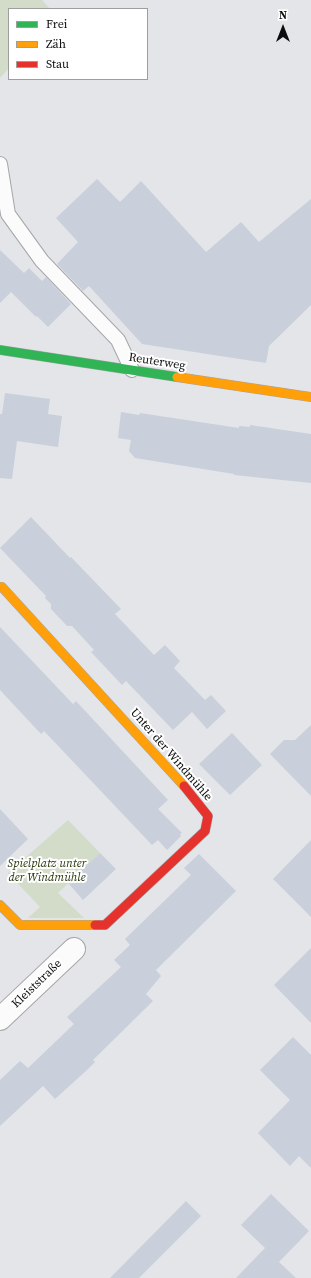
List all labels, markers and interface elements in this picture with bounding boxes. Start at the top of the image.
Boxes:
legend [8,8,148,80]
north arrow [263,8,303,48]
text: N [279,8,287,23]
text: Frei [46,16,67,32]
text: Zäh [46,36,66,52]
text: Stau [46,56,69,72]
street label: Reuterweg [128,350,186,374]
street label: Unter der Windmühle [127,706,215,804]
park label: Spielplatz unter der Windmühle [8,857,86,885]
street label: Kleiststraße [9,957,65,1011]

